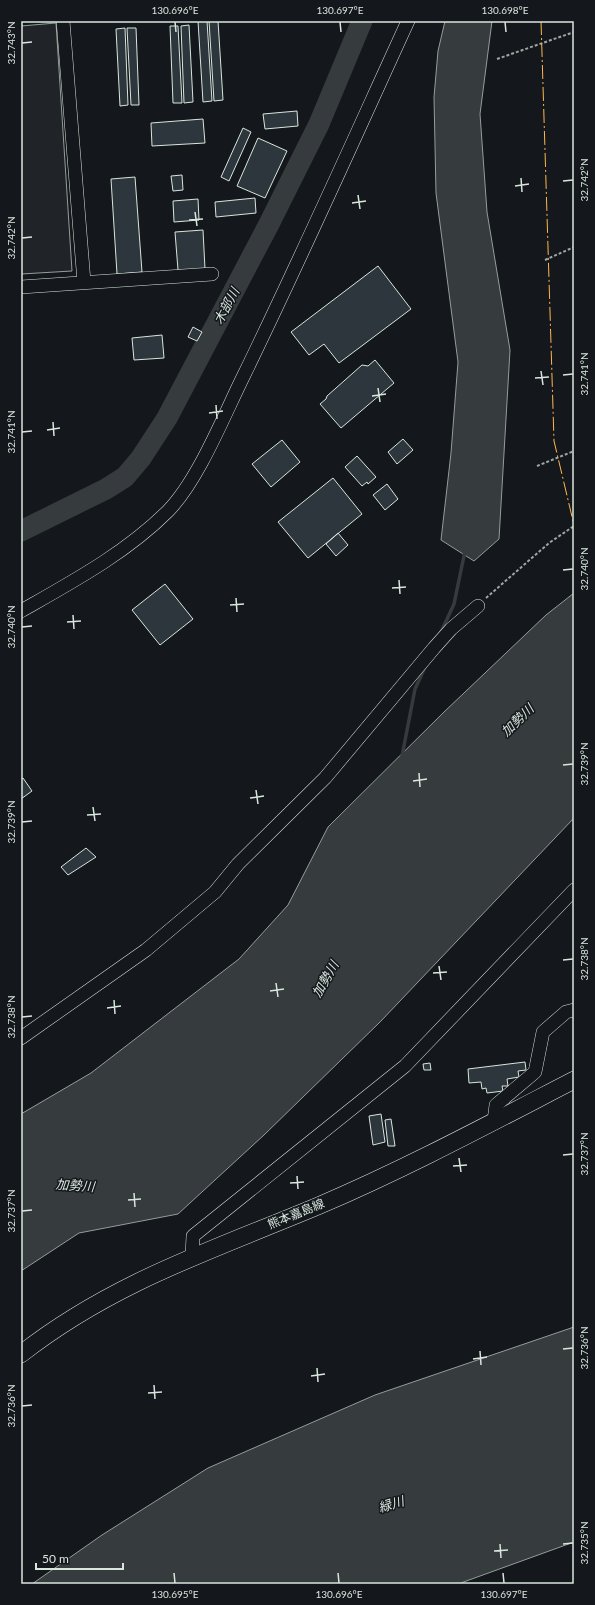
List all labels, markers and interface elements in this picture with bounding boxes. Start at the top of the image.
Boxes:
text: 130.696°E [151,4,199,16]
text: 130.697°E [316,4,364,16]
text: 130.698°E [481,4,529,16]
text: 32.743°N [5,21,17,65]
text: 32.742°N [578,158,590,202]
text: 32.742°N [5,216,17,260]
water label: 木部川 [210,283,243,327]
text: 32.741°N [578,352,590,396]
text: 32.741°N [5,410,17,454]
text: 32.740°N [578,547,590,591]
text: 32.740°N [5,605,17,649]
water label: 加勢川 [497,699,538,739]
text: 32.739°N [578,742,590,786]
text: 32.739°N [5,800,17,844]
text: 32.738°N [578,937,590,981]
water label: 加勢川 [308,956,343,1000]
text: 32.738°N [5,995,17,1039]
text: 32.737°N [578,1132,590,1176]
water label: 加勢川 [55,1176,97,1194]
text: 32.737°N [5,1189,17,1233]
street label: 熊本嘉島線 [265,1195,326,1232]
text: 32.736°N [578,1326,590,1370]
text: 32.736°N [5,1384,17,1428]
water label: 緑川 [376,1492,408,1515]
text: 32.735°N [578,1521,590,1565]
scale bar [36,1545,123,1571]
text: 50 m [42,1551,69,1566]
text: 130.695°E [151,1588,199,1600]
text: 130.696°E [315,1588,363,1600]
text: 130.697°E [480,1588,528,1600]

